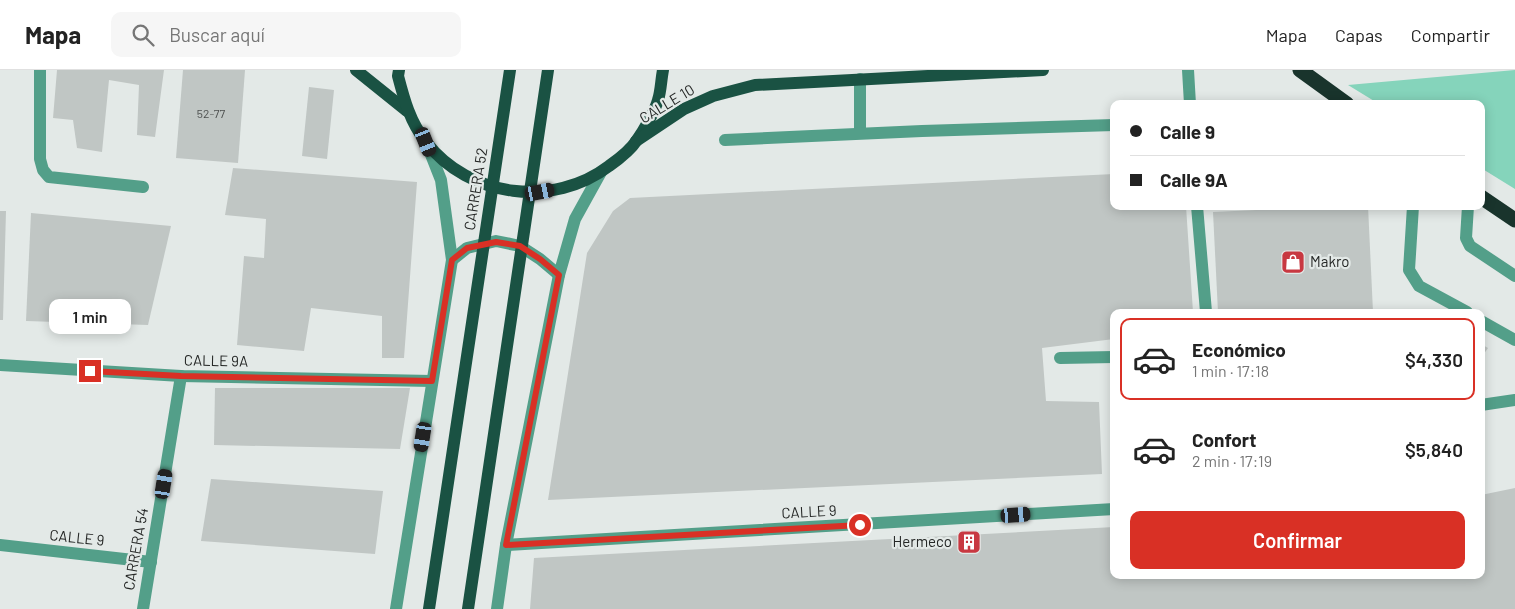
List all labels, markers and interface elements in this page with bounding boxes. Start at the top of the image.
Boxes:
search box [111,12,461,57]
text: Mapa [25,20,81,49]
icon: search [129,21,157,49]
text: Buscar aquí [169,23,265,46]
text: Mapa [1266,24,1307,46]
text: Capas [1335,24,1383,46]
text: Compartir [1411,24,1490,46]
street label: CALLE 10 [636,80,697,127]
house number: 52-77 [197,106,225,120]
text: Calle 9 [1160,120,1215,143]
car [413,125,438,159]
street label: CARRERA 52 [460,146,490,231]
text: Calle 9A [1160,168,1228,191]
car [523,182,556,202]
shop icon: Makro [1280,249,1306,275]
place label: Makro [1310,252,1349,270]
callout: 1 min [49,298,131,334]
text: 1 min [73,307,107,326]
icon: car [1132,337,1177,382]
text: Económico [1192,338,1286,361]
text: $4,330 [1405,348,1463,371]
street label: CALLE 9A [184,350,248,370]
route end [79,360,101,382]
text: 1 min · 17:18 [1192,361,1269,380]
car [413,421,432,453]
icon: car [1132,427,1177,472]
text: Confort [1192,428,1256,451]
text: $5,840 [1405,438,1463,461]
text: 2 min · 17:19 [1192,451,1272,470]
car [154,468,173,500]
street label: CALLE 9 [781,501,837,521]
street label: CARRERA 54 [119,506,151,591]
car [1000,506,1031,524]
button: Confirmar [1130,511,1465,569]
route start [849,514,871,536]
street label: CALLE 9 [49,525,105,549]
building icon: Hermeco [956,529,982,555]
place label: Hermeco [893,532,952,550]

